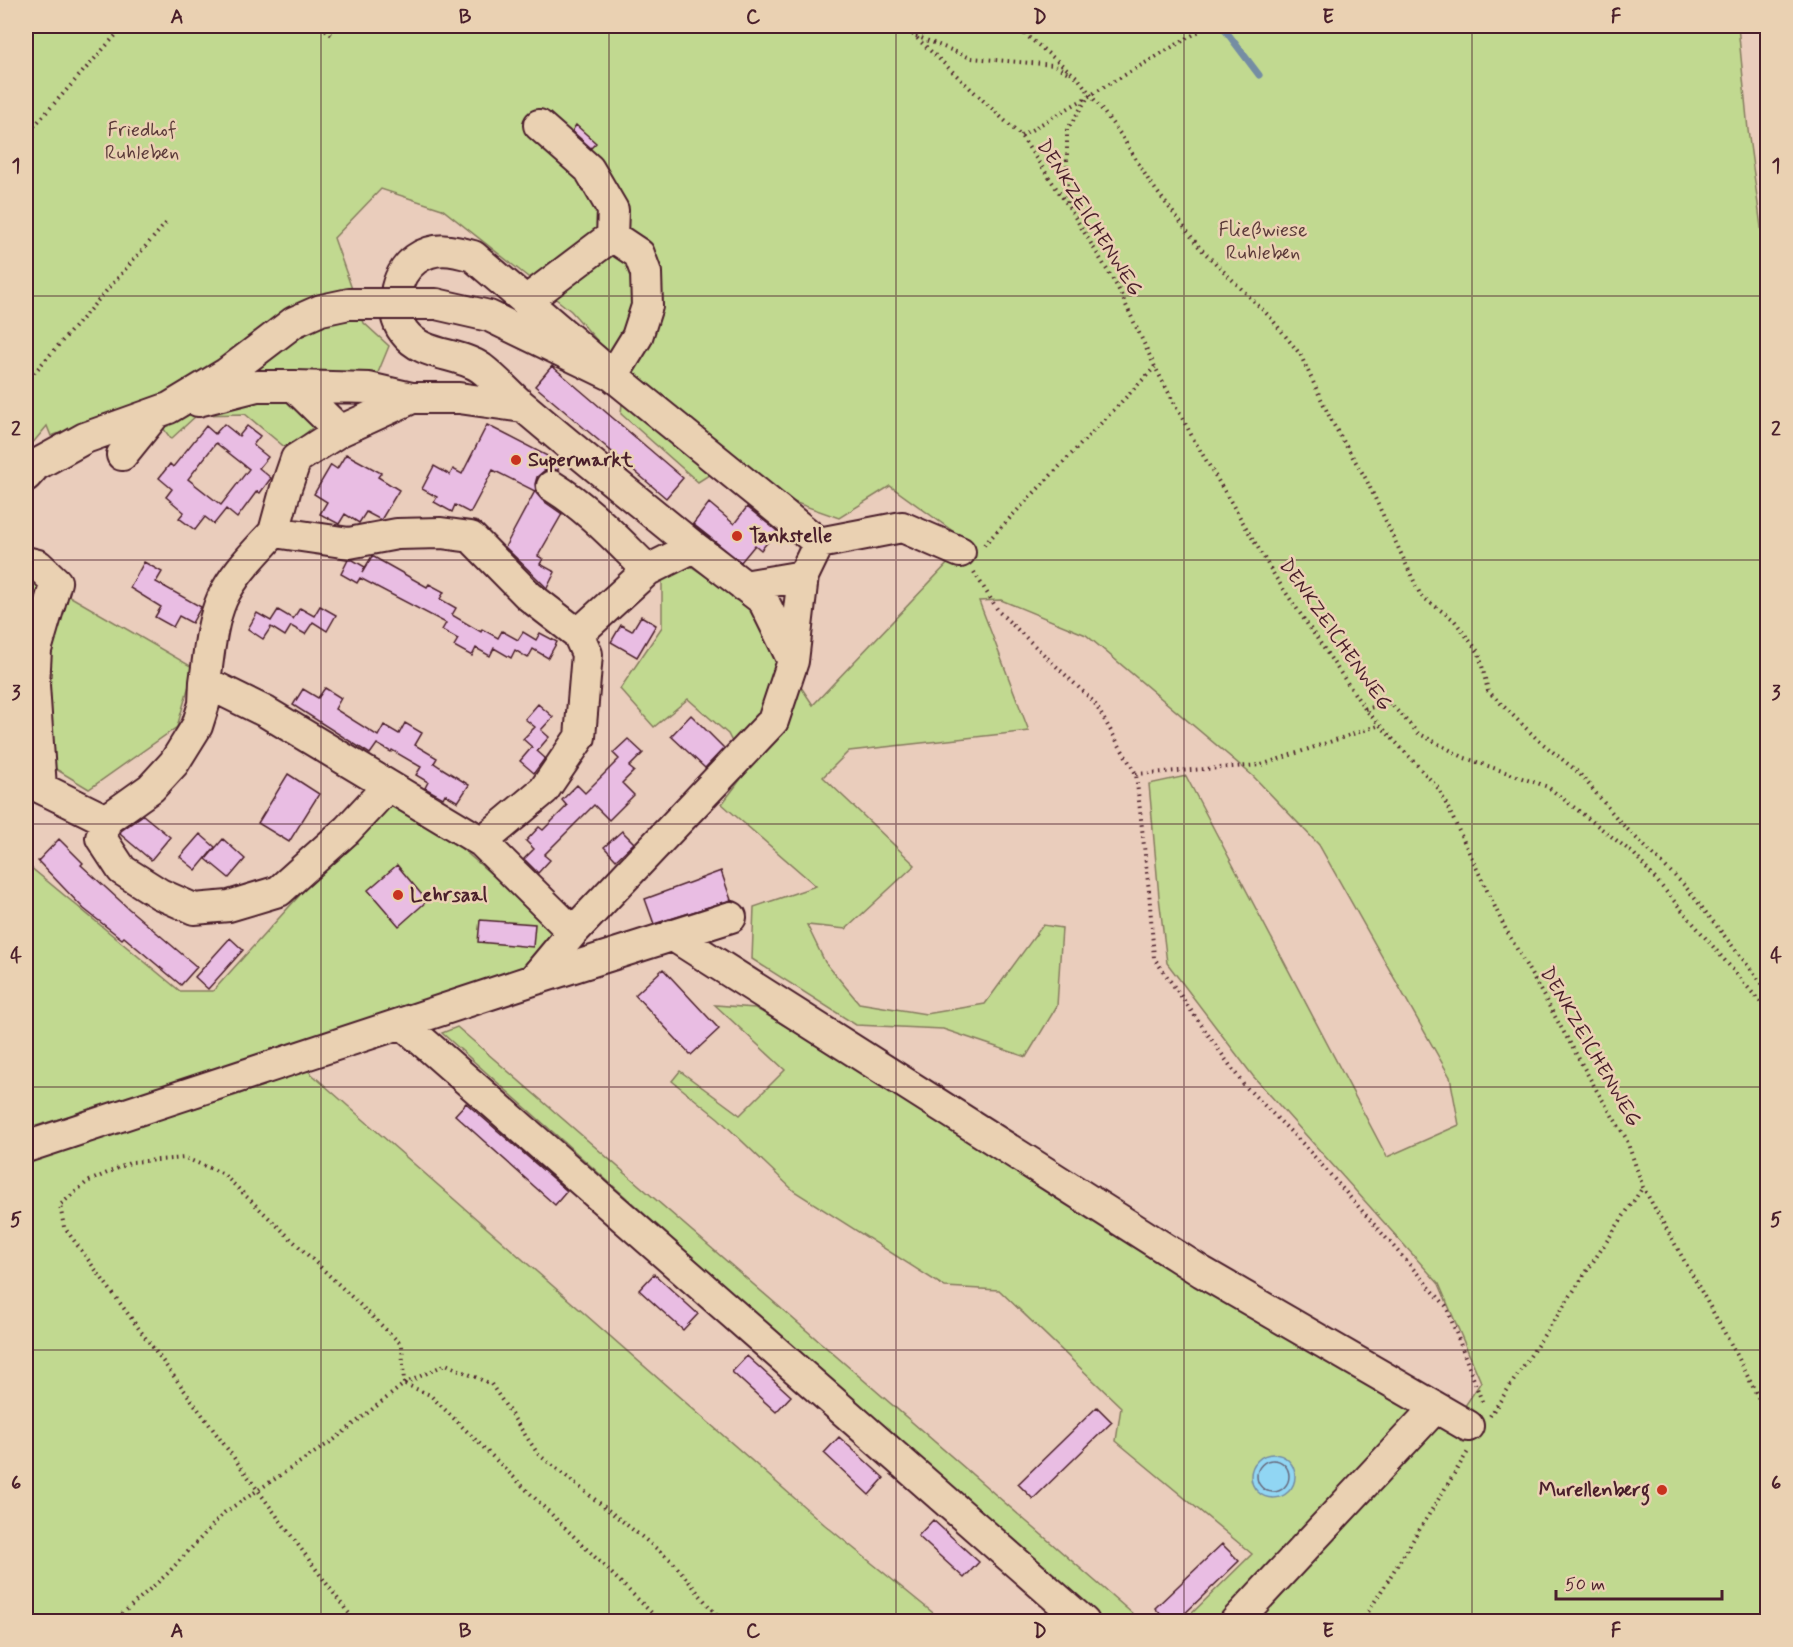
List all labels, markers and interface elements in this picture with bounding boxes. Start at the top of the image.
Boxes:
text: A [170,4,184,31]
text: B [459,4,472,31]
text: C [746,4,761,31]
text: D [1033,4,1047,31]
text: E [1322,4,1334,31]
text: F [1611,4,1622,31]
park label: Friedhof Ruhleben [105,117,179,167]
street label: DENKZEICHENWEG [1030,134,1148,302]
text: 1 [12,153,20,180]
text: 1 [1772,153,1780,180]
park label: Fließwiese Ruhleben [1219,217,1307,267]
text: 2 [11,416,21,443]
text: 2 [1771,416,1781,443]
place label: Supermarkt [528,447,634,474]
marker: Supermarkt [509,453,523,467]
place label: Tankstelle [749,523,832,550]
marker: Tankstelle [730,529,744,543]
street label: DENKZEICHENWEG [1272,553,1398,717]
text: 3 [11,680,21,707]
text: 3 [1771,680,1781,707]
place label: Lehrsaal [410,882,488,909]
marker: Lehrsaal [391,888,405,902]
text: 4 [10,943,22,970]
text: 4 [1770,943,1782,970]
street label: DENKZEICHENWEG [1533,962,1647,1132]
text: 5 [10,1207,22,1234]
text: 5 [1770,1207,1782,1234]
text: 6 [11,1470,21,1497]
text: 6 [1771,1470,1781,1497]
place label: Murellenberg [1539,1477,1650,1506]
marker: Murellenberg [1655,1483,1669,1497]
scale bar [1556,1563,1722,1601]
text: 50 m [1565,1573,1605,1597]
text: A [170,1618,184,1645]
text: B [459,1618,472,1645]
text: C [746,1618,761,1645]
text: D [1033,1618,1047,1645]
text: E [1322,1618,1334,1645]
text: F [1611,1618,1622,1645]

